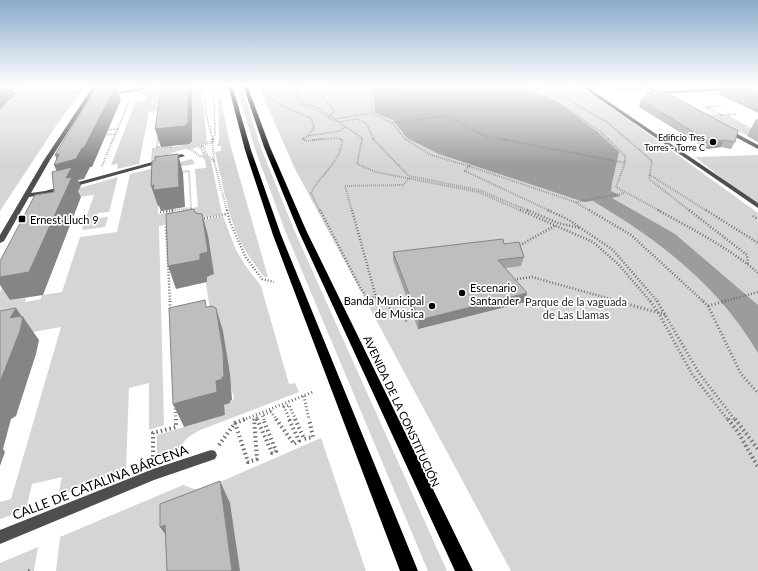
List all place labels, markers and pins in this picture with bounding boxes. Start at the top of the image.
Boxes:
place label: Edificio Tres Torres - Torre C [644,132,705,153]
marker: Edificio Tres Torres - Torre C [708,137,718,147]
place label: Ernest Lluch 9 [30,213,99,226]
marker: Ernest Lluch 9 [17,214,27,224]
place label: Escenario Santander [470,281,519,307]
marker: Escenario Santander [457,288,467,298]
place label: Banda Municipal de Música [344,294,424,320]
marker: Banda Municipal de Música [427,301,437,311]

